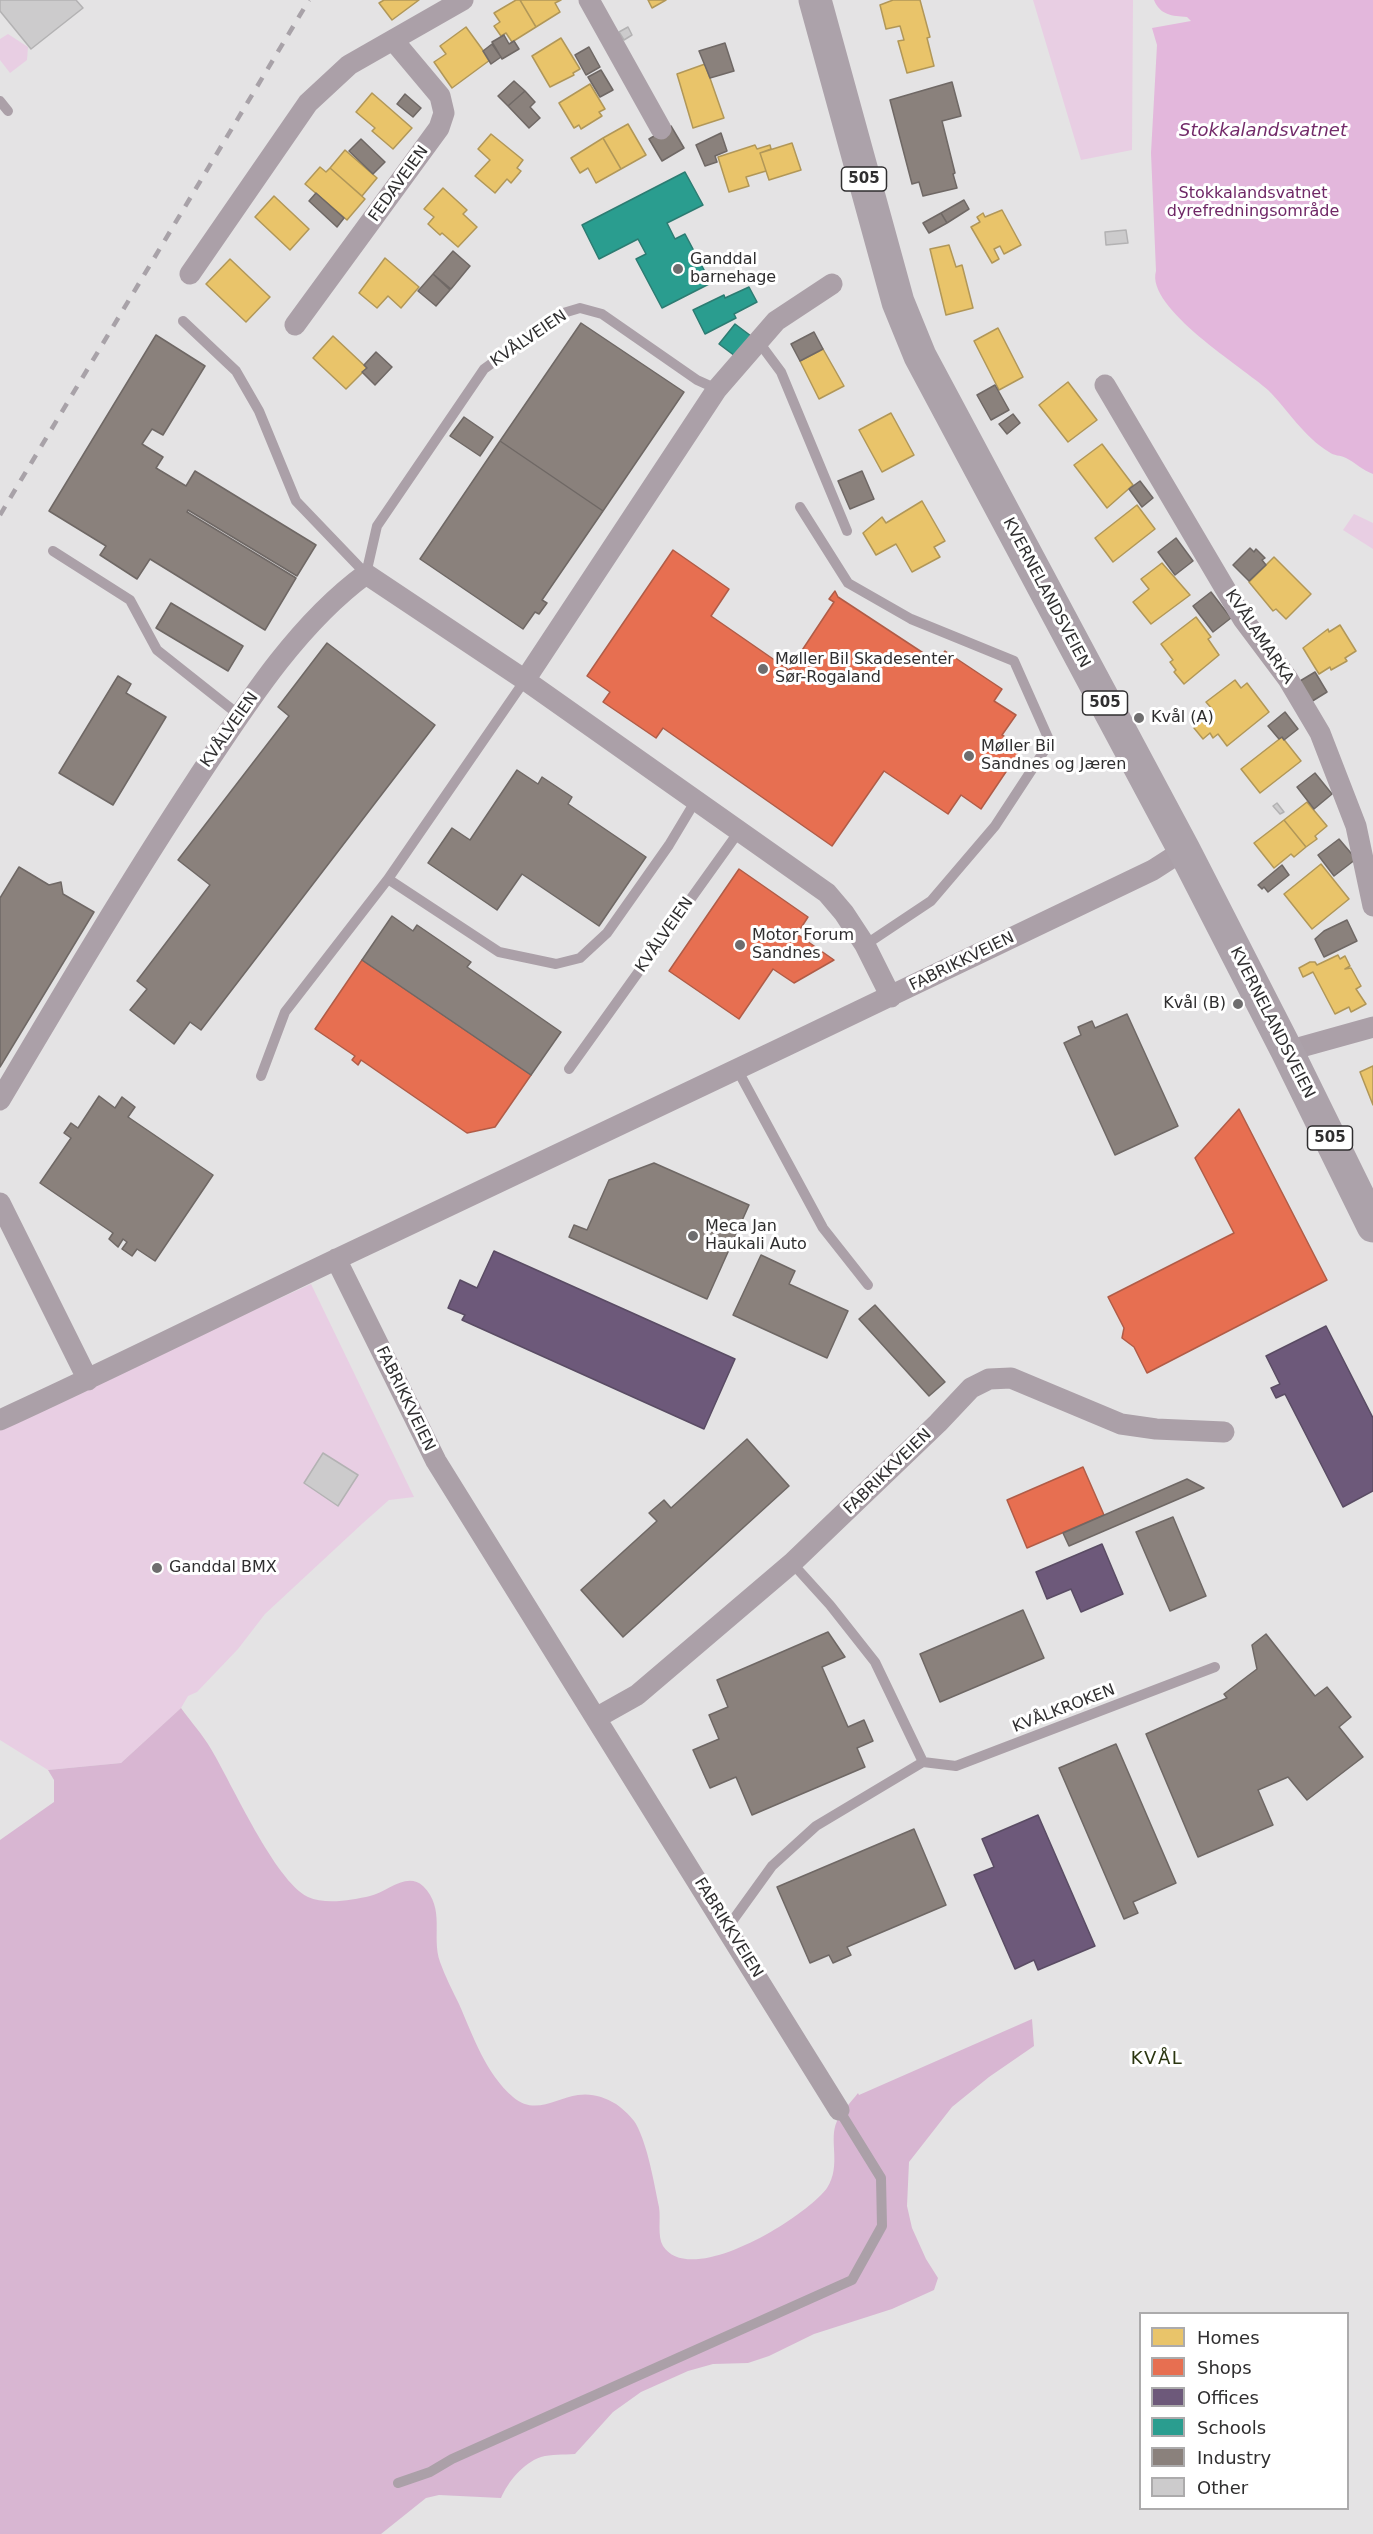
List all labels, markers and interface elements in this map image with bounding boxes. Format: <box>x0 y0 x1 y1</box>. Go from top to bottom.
water label: Stokkalandsvatnet <box>1179 120 1347 142</box>
street label: FEDAVEIEN <box>365 142 433 226</box>
road number: 505 <box>842 167 886 191</box>
park label: Stokkalandsvatnet dyrefredningsområde <box>1167 184 1339 222</box>
place label: Ganddal barnehage <box>690 250 776 288</box>
marker: Ganddal barnehage <box>671 262 685 276</box>
street label: KVÅLVEIEN <box>487 307 571 371</box>
street label: KVERNELANDSVEIEN <box>998 515 1094 671</box>
street label: KVÅLAMARKA <box>1220 586 1298 688</box>
place label: Møller Bil Skadesenter Sør-Rogaland <box>775 650 954 688</box>
marker: Møller Bil Skadesenter Sør-Rogaland <box>756 662 770 676</box>
street label: KVÅLVEIEN <box>197 689 263 771</box>
road number: 505 <box>1082 691 1128 715</box>
place label: Kvål (A) <box>1151 708 1214 728</box>
marker: Kvål (A) <box>1132 711 1146 725</box>
place label: Møller Bil Sandnes og Jæren <box>981 737 1126 775</box>
marker: Møller Bil Sandnes og Jæren <box>962 749 976 763</box>
street label: KVÅLVEIEN <box>632 894 698 976</box>
place label: Motor Forum Sandnes <box>752 926 854 964</box>
street label: FABRIKKVEIEN <box>906 928 1018 996</box>
marker: Motor Forum Sandnes <box>733 938 747 952</box>
street label: KVERNELANDSVEIEN <box>1225 944 1319 1102</box>
place label: Kvål (B) <box>1163 994 1226 1014</box>
marker: Kvål (B) <box>1231 997 1245 1011</box>
road number: 505 <box>1308 1126 1352 1150</box>
place label: Meca Jan Haukali Auto <box>705 1217 807 1255</box>
marker: Meca Jan Haukali Auto <box>686 1229 700 1243</box>
street label: FABRIKKVEIEN <box>371 1343 439 1455</box>
street label: FABRIKKVEIEN <box>840 1425 936 1519</box>
place label: Ganddal BMX <box>169 1558 277 1578</box>
marker: Ganddal BMX <box>150 1561 164 1575</box>
street label: KVÅLKROKEN <box>1010 1681 1118 1737</box>
street label: FABRIKKVEIEN <box>690 1874 766 1982</box>
district label: KVÅL <box>1131 2048 1183 2070</box>
legend <box>1139 2312 1349 2510</box>
text: Homes <box>1197 2327 1260 2348</box>
text: Shops <box>1197 2357 1252 2378</box>
text: Offices <box>1197 2387 1259 2408</box>
text: Schools <box>1197 2417 1266 2438</box>
text: Industry <box>1197 2447 1271 2468</box>
text: Other <box>1197 2477 1248 2498</box>

